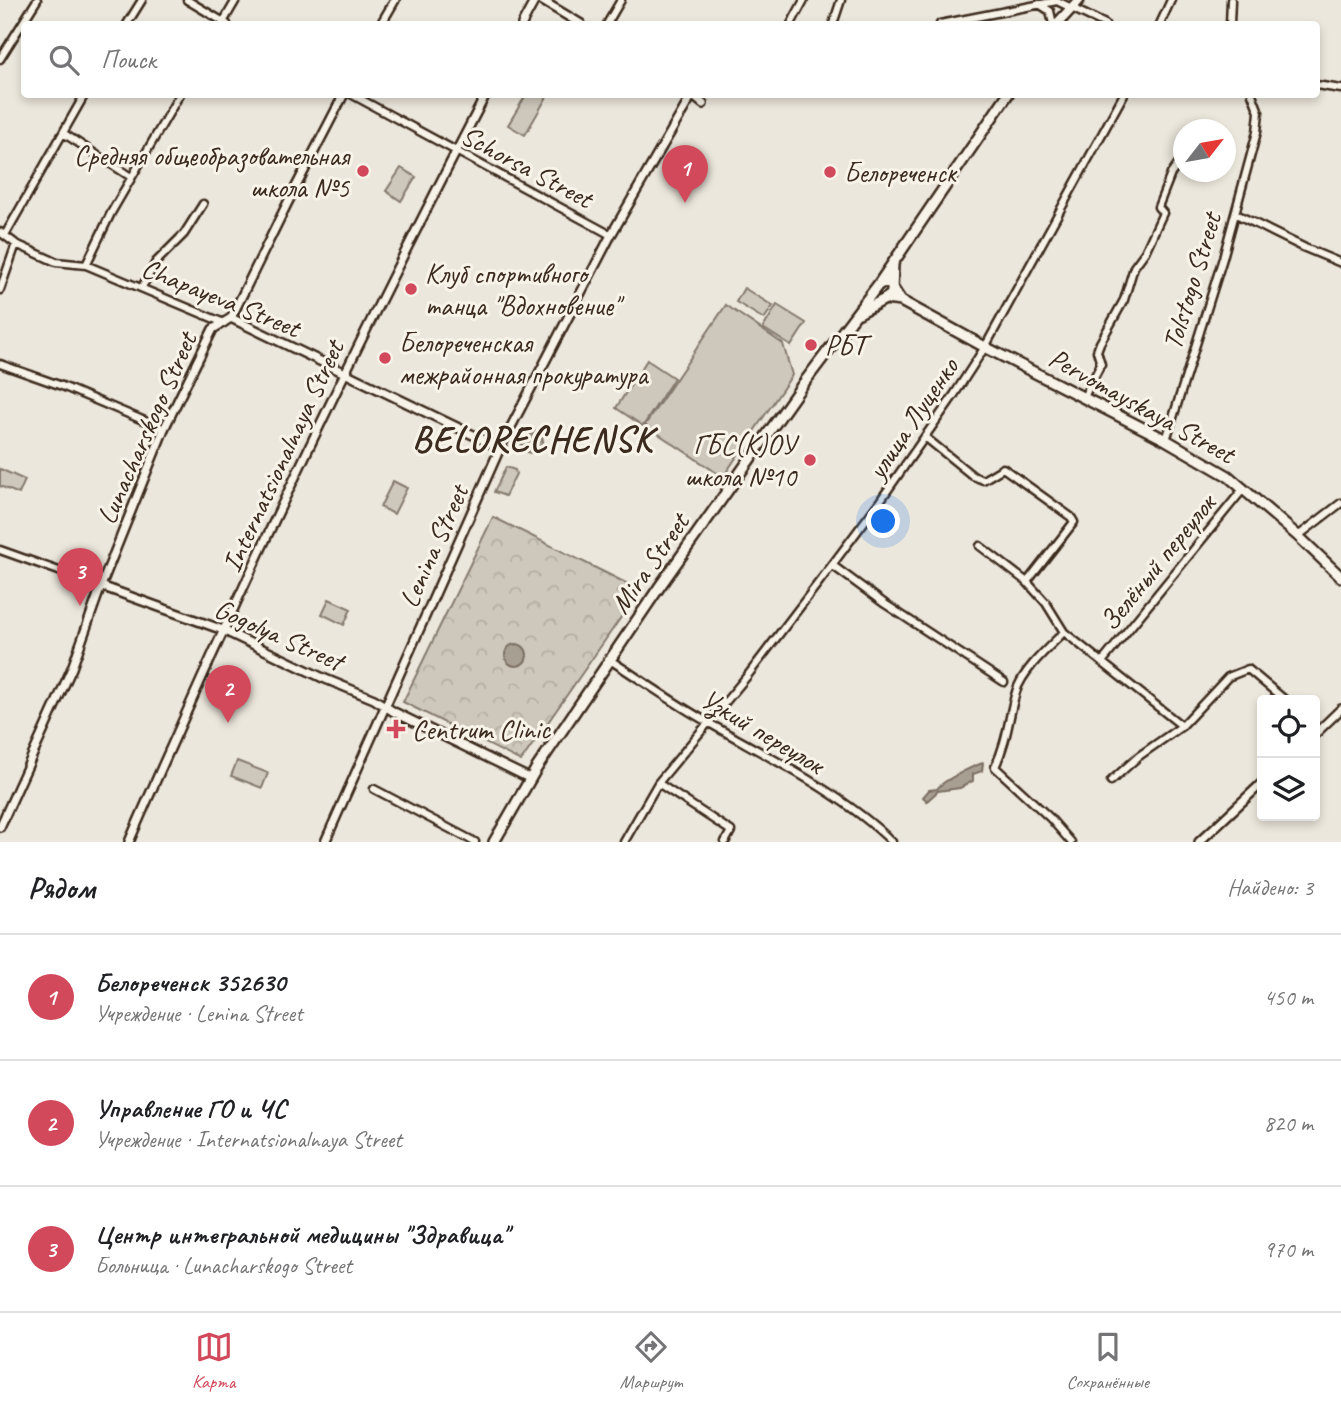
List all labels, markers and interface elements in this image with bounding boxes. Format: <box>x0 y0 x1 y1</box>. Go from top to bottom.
search box <box>21 21 1320 98</box>
icon: search <box>45 41 83 79</box>
text: Поиск <box>101 43 156 76</box>
street label: Schorsa Street <box>455 117 601 217</box>
north arrow <box>1173 119 1236 182</box>
place label: Средняя общеобразовательная школа №5 <box>74 138 351 205</box>
pin: 1 <box>662 145 708 203</box>
place label: Белореченск <box>844 155 958 190</box>
marker: Средняя общеобразовательная школа №5 <box>355 163 371 179</box>
marker: Белореченск <box>822 164 838 180</box>
street label: Tolstogo Street <box>1154 206 1230 354</box>
street label: Chapayeva Street <box>137 250 307 346</box>
place label: Клуб спортивного танца "Вдохновение" <box>425 256 625 323</box>
marker: Клуб спортивного танца "Вдохновение" <box>403 281 419 297</box>
street label: Lunacharskogo Street <box>89 325 205 529</box>
place label: Белореченская межрайонная прокуратура <box>399 325 649 392</box>
place label: РБТ <box>825 328 873 363</box>
street label: Internatsionalnaya Street <box>214 333 353 577</box>
marker: РБТ <box>803 337 819 353</box>
street label: Pervomayskaya Street <box>1043 340 1243 472</box>
street label: улица Луценко <box>858 349 967 487</box>
marker: Белореченская межрайонная прокуратура <box>377 350 393 366</box>
district label: BELORECHENSK <box>412 417 659 462</box>
place label: ГБС(К)ОУ школа №10 <box>685 427 800 494</box>
marker: ГБС(К)ОУ школа №10 <box>802 452 818 468</box>
street label: Lenina Street <box>391 477 477 613</box>
street label: Зелёный переулок <box>1092 485 1225 638</box>
street label: Mira Street <box>602 504 698 620</box>
your location <box>866 504 900 538</box>
pin: 3 <box>57 548 103 606</box>
street label: Gogolya Street <box>209 591 352 680</box>
pin: 2 <box>205 665 251 723</box>
street label: Узкий переулок <box>694 681 833 784</box>
map controls <box>1257 695 1320 821</box>
button: locate <box>1257 695 1320 758</box>
place label: Centrum Clinic <box>412 712 552 747</box>
marker: Centrum Clinic <box>386 719 406 739</box>
button: layers <box>1257 758 1320 821</box>
text: Рядом <box>28 869 95 907</box>
text: Найдено: 3 <box>1227 873 1313 902</box>
text: Белореченск 352630 <box>95 966 286 999</box>
text: 1 <box>46 983 56 1012</box>
text: 450 m <box>1264 983 1313 1012</box>
text: Учреждение · Lenina Street <box>95 999 303 1028</box>
text: Управление ГО и ЧС <box>95 1092 286 1125</box>
text: 2 <box>46 1109 56 1138</box>
text: 820 m <box>1264 1109 1313 1138</box>
text: Учреждение · Internatsionalnaya Street <box>95 1125 402 1154</box>
text: Центр интегральной медицины "Здравица" <box>95 1218 508 1251</box>
text: 3 <box>46 1235 56 1264</box>
text: 970 m <box>1264 1235 1313 1264</box>
text: Больница · Lunacharskogo Street <box>95 1251 352 1280</box>
tab: Карта <box>192 1328 235 1394</box>
tab: Маршрут <box>620 1328 682 1394</box>
tab: Сохранённые <box>1066 1328 1149 1394</box>

